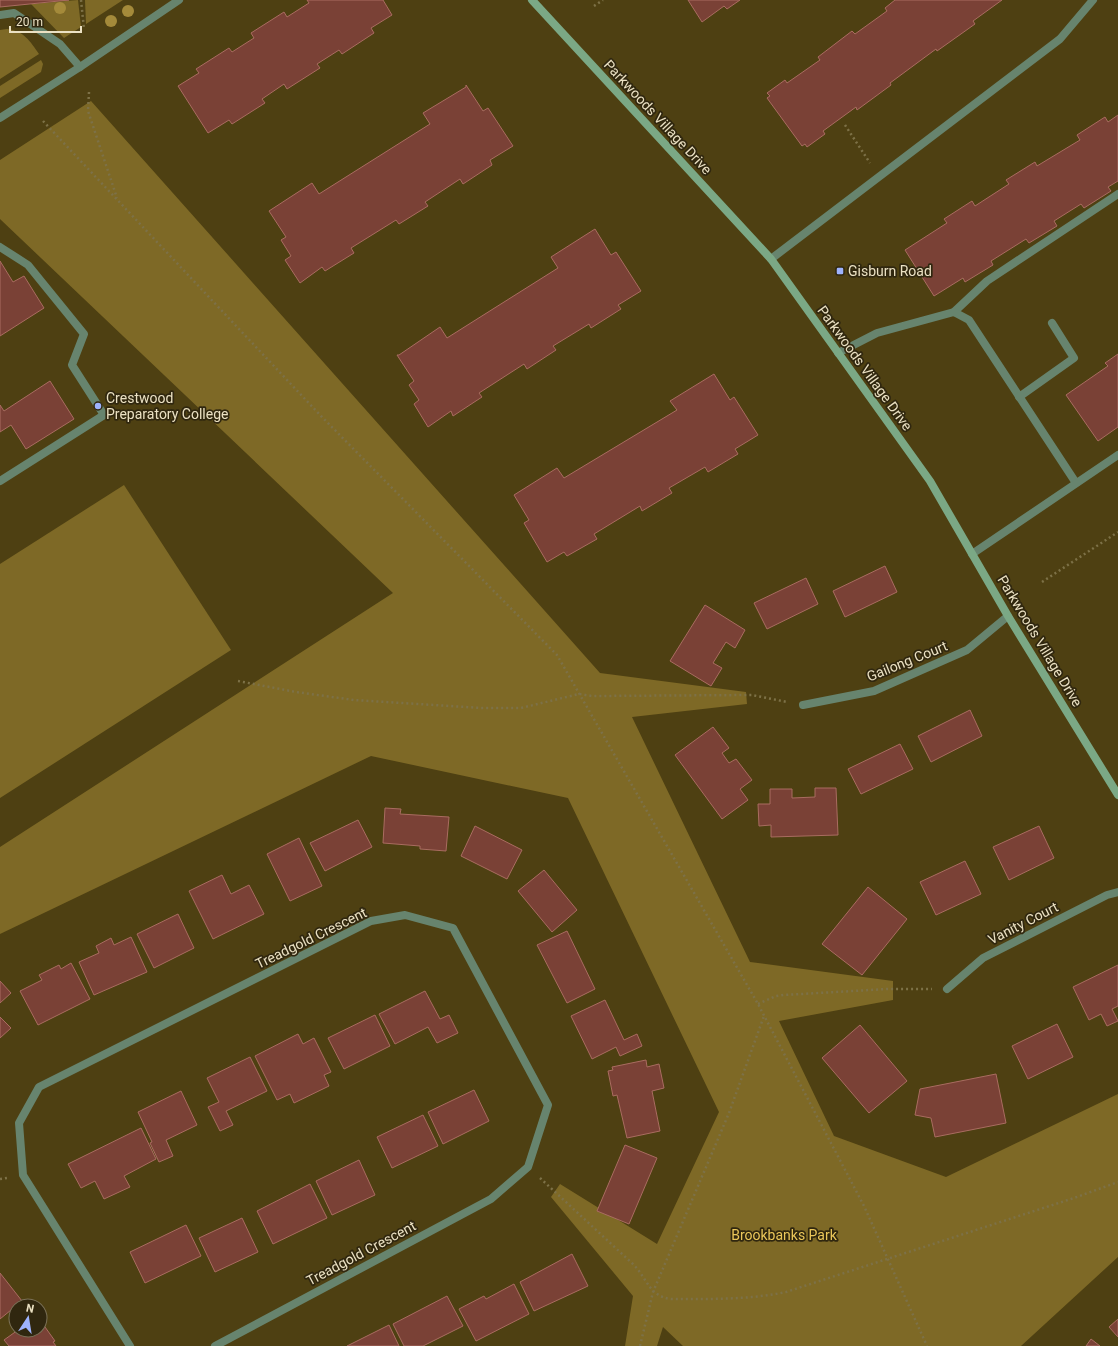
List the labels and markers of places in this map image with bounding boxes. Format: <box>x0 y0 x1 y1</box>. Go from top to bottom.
place label: Gisburn Road <box>848 263 932 279</box>
marker: Gisburn Road <box>835 266 845 276</box>
place label: Crestwood Preparatory College <box>106 390 228 422</box>
marker: Crestwood Preparatory College <box>93 401 103 411</box>

